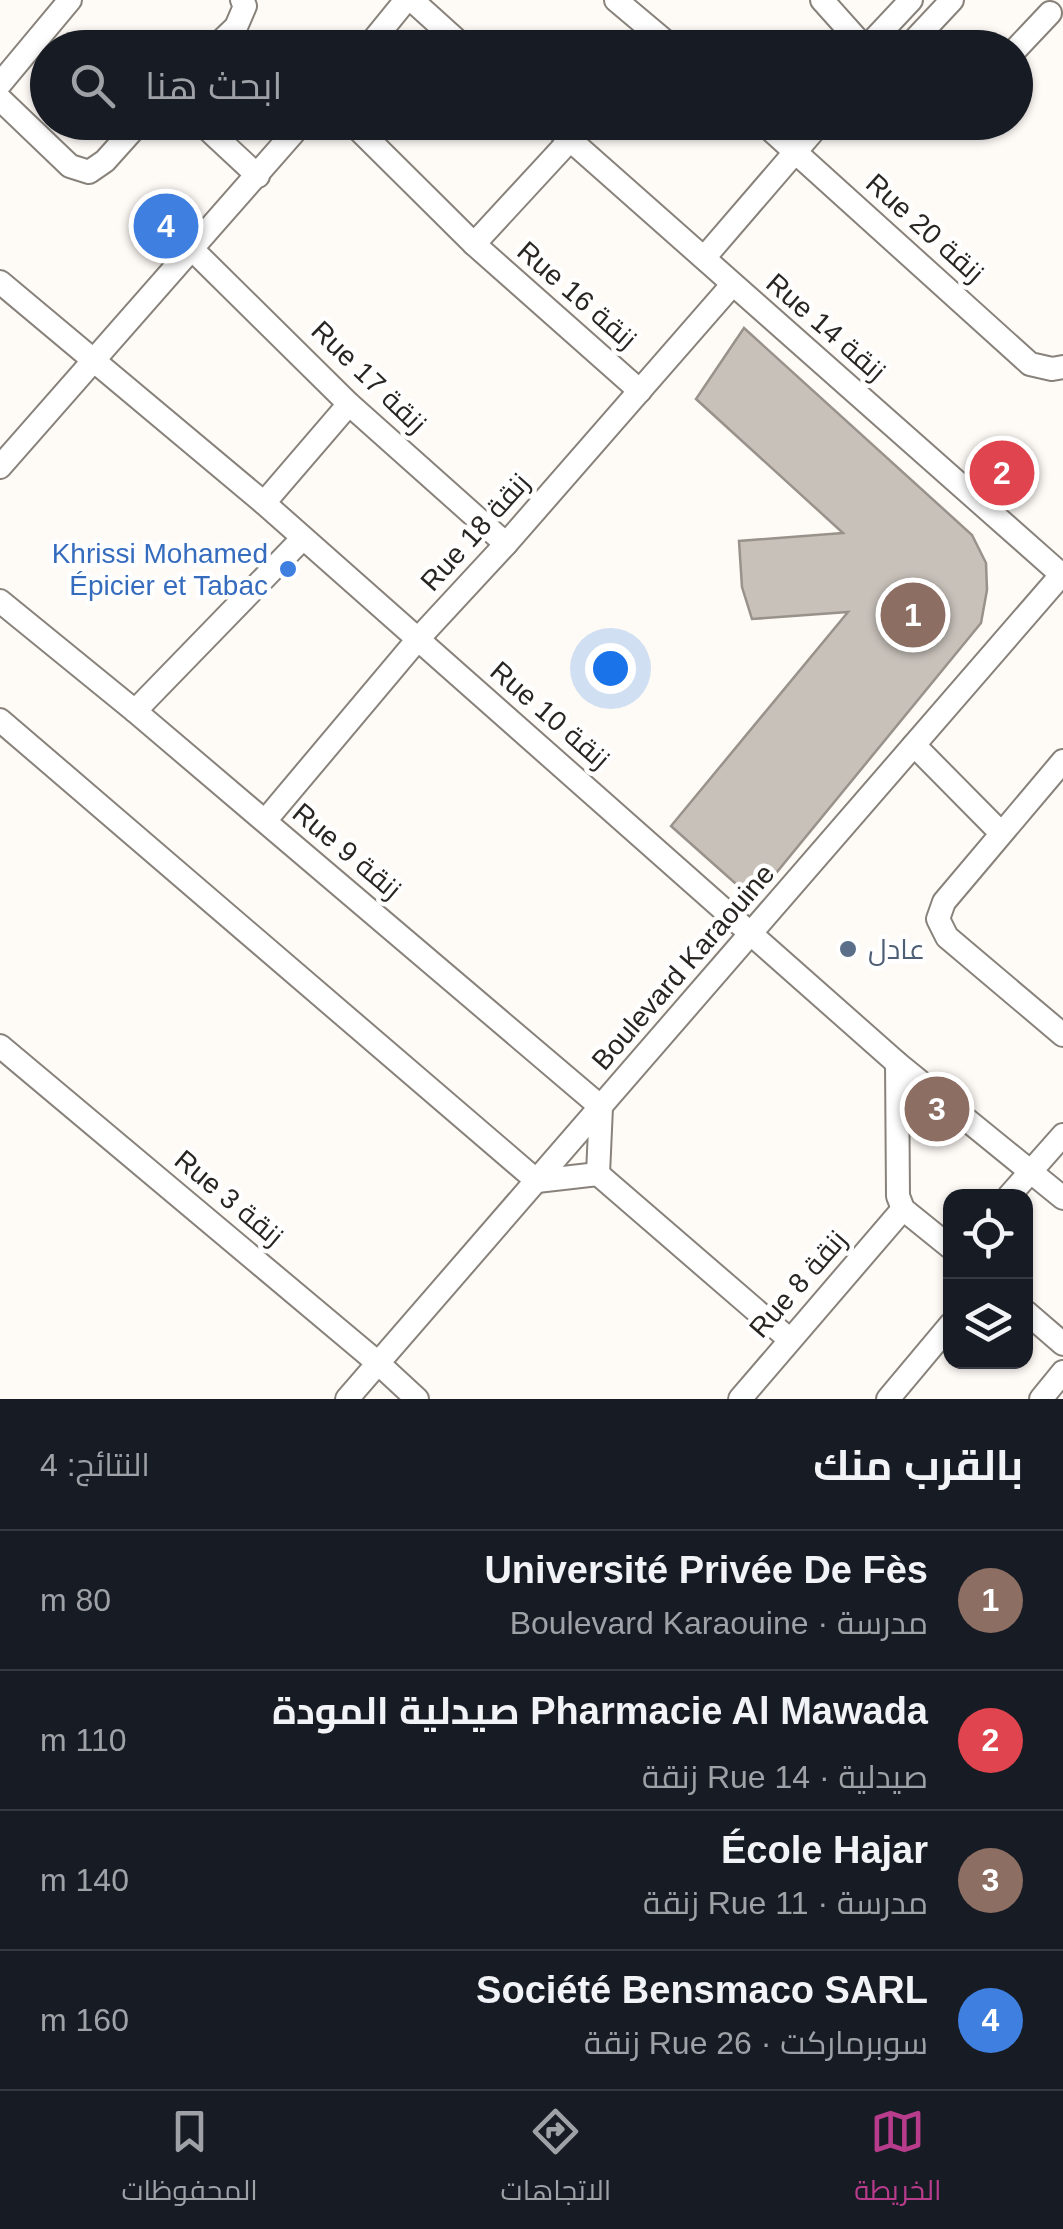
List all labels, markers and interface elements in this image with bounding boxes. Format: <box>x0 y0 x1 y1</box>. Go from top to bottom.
search box <box>30 30 1033 140</box>
icon: search <box>65 58 120 113</box>
text: ابحث هنا <box>145 65 283 107</box>
street label: Rue 20 زنقة <box>860 167 990 289</box>
pin: 4 <box>134 188 198 264</box>
street label: Rue 16 زنقة <box>511 235 643 355</box>
street label: Rue 14 زنقة <box>760 267 892 387</box>
street label: Rue 17 زنقة <box>305 315 433 439</box>
pin: 2 <box>970 436 1034 510</box>
street label: Rue 18 زنقة <box>414 467 536 597</box>
place label: Khrissi Mohamed Épicier et Tabac <box>52 538 268 601</box>
marker: Khrissi Mohamed Épicier et Tabac <box>277 558 299 580</box>
pin: 1 <box>880 578 946 652</box>
your location <box>585 643 636 694</box>
street label: Rue 10 زنقة <box>484 655 616 775</box>
street label: Rue 9 زنقة <box>287 797 407 905</box>
street label: Boulevard Karaouine <box>586 858 780 1076</box>
place label: عادل <box>868 934 925 966</box>
marker: عادل <box>837 938 859 960</box>
pin: 3 <box>904 1072 970 1146</box>
street label: Rue 3 زنقة <box>169 1144 289 1252</box>
map controls <box>943 1189 1033 1369</box>
button: locate <box>943 1189 1033 1279</box>
street label: Rue 8 زنقة <box>743 1224 853 1344</box>
button: layers <box>943 1279 1033 1369</box>
text: بالقرب منك <box>813 1442 1023 1489</box>
text: النتائج: 4 <box>40 1447 150 1483</box>
text: Université Privée De Fès <box>484 1549 928 1591</box>
text: 80 m <box>40 1582 111 1618</box>
text: 1 <box>982 1582 999 1618</box>
text: مدرسة · Boulevard Karaouine <box>510 1605 928 1641</box>
text: Pharmacie Al Mawada صيدلية المودة <box>272 1690 928 1732</box>
text: 110 m <box>40 1722 127 1758</box>
text: 2 <box>982 1722 999 1758</box>
text: صيدلية · Rue 14 زنقة <box>642 1759 928 1795</box>
text: École Hajar <box>721 1829 928 1871</box>
text: 140 m <box>40 1862 129 1898</box>
text: 3 <box>982 1862 999 1898</box>
text: مدرسة · Rue 11 زنقة <box>643 1885 928 1921</box>
text: Société Bensmaco SARL <box>476 1969 928 2011</box>
text: 160 m <box>40 2002 129 2038</box>
text: 4 <box>982 2002 999 2038</box>
text: سوبرماركت · Rue 26 زنقة <box>584 2025 928 2061</box>
tab: المحفوظات <box>121 2104 258 2216</box>
tab: الاتجاهات <box>501 2104 611 2216</box>
tab: الخريطة <box>854 2104 942 2216</box>

